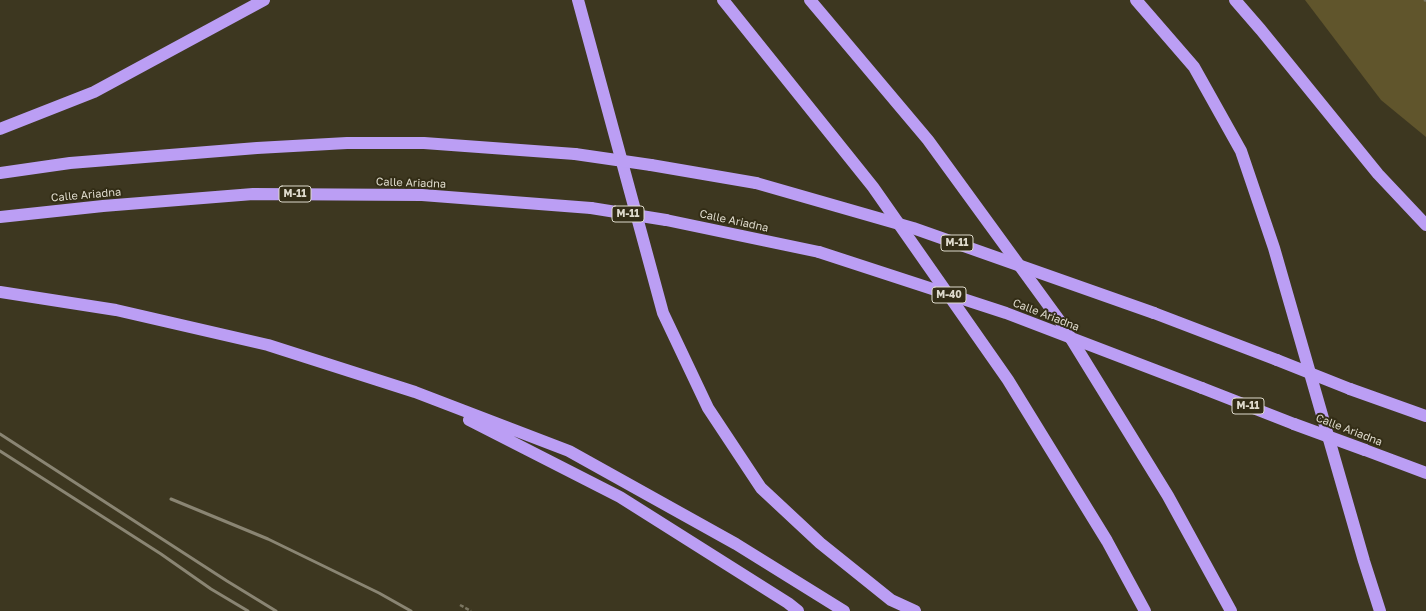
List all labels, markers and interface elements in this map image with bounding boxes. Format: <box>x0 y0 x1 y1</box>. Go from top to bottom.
street label: Calle Ariadna <box>376 175 446 191</box>
street label: Calle Ariadna <box>50 185 122 205</box>
road number: M-11 <box>279 186 311 202</box>
road number: M-11 <box>612 206 644 222</box>
street label: Calle Ariadna <box>698 207 770 235</box>
road number: M-11 <box>941 235 973 251</box>
road number: M-40 <box>932 287 966 303</box>
street label: Calle Ariadna <box>1011 296 1081 334</box>
road number: M-11 <box>1232 398 1264 414</box>
street label: Calle Ariadna <box>1314 411 1384 449</box>

